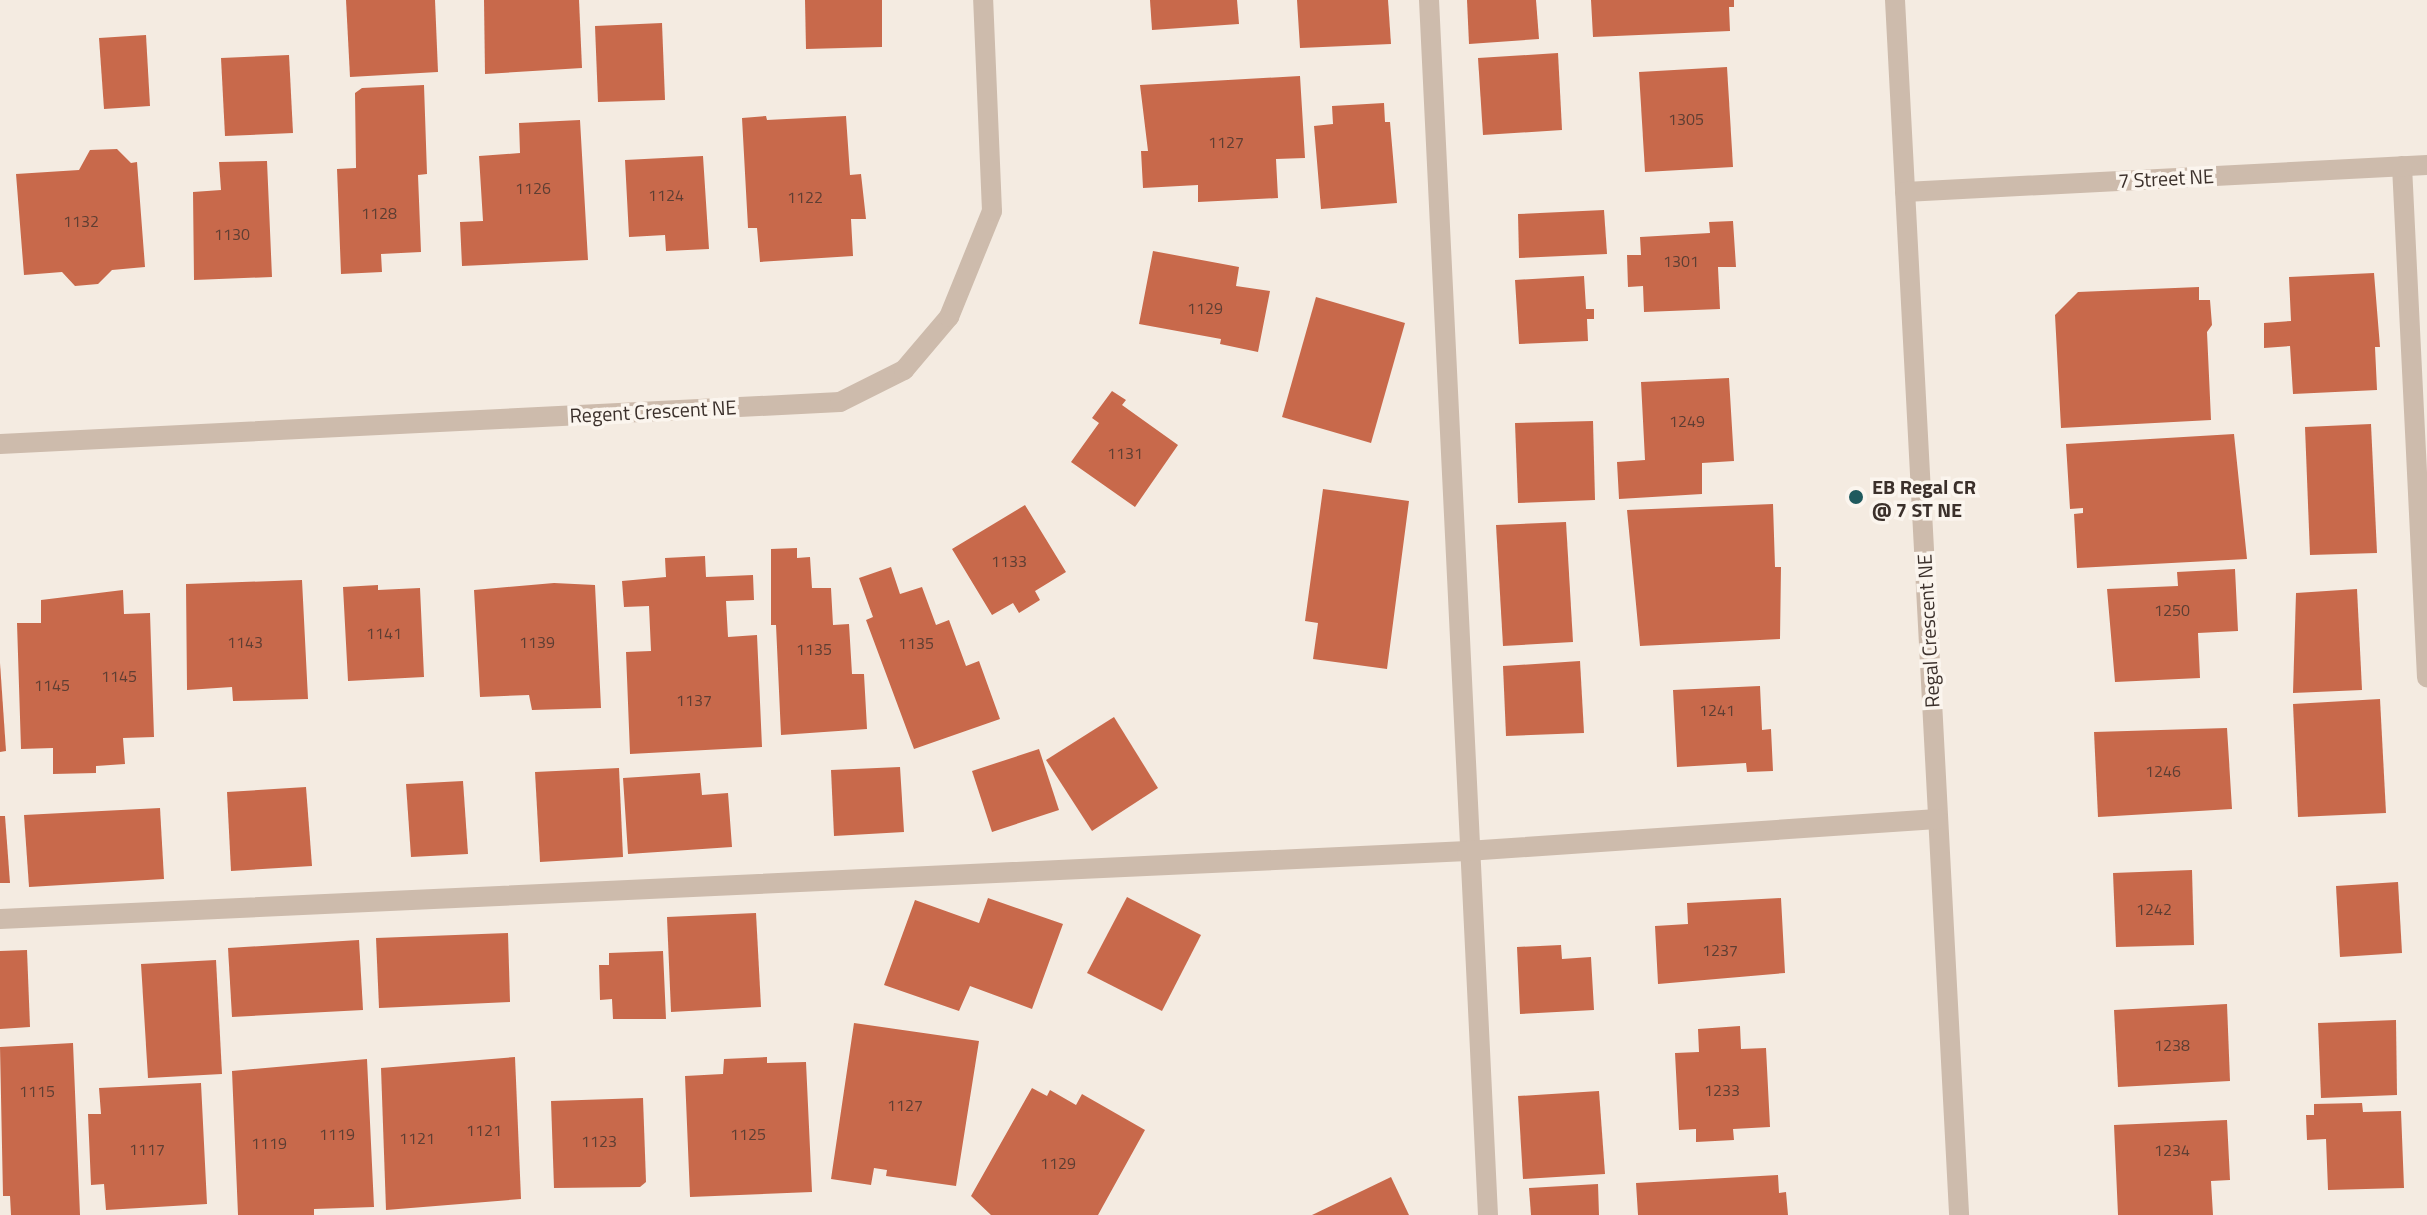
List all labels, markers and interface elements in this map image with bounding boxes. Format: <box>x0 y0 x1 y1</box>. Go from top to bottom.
house number: 1305 <box>1668 109 1704 129</box>
house number: 1127 <box>1208 132 1244 152</box>
street label: 7 Street NE <box>2117 164 2215 192</box>
house number: 1126 <box>515 178 551 198</box>
house number: 1124 <box>648 185 684 205</box>
house number: 1122 <box>787 187 823 207</box>
house number: 1128 <box>361 203 397 223</box>
house number: 1132 <box>63 211 99 231</box>
house number: 1130 <box>214 224 250 244</box>
house number: 1301 <box>1663 251 1699 271</box>
house number: 1129 <box>1187 298 1223 318</box>
street label: Regent Crescent NE <box>569 395 737 427</box>
house number: 1249 <box>1669 411 1705 431</box>
house number: 1131 <box>1107 443 1143 463</box>
place label: EB Regal CR @ 7 ST NE <box>1872 474 1976 521</box>
marker: EB Regal CR @ 7 ST NE <box>1847 488 1865 506</box>
house number: 1133 <box>991 551 1027 571</box>
street label: Regal Crescent NE <box>1912 554 1944 708</box>
house number: 1250 <box>2154 600 2190 620</box>
house number: 1141 <box>366 623 402 643</box>
house number: 1143 <box>227 632 263 652</box>
house number: 1139 <box>519 632 555 652</box>
house number: 1135 <box>898 633 934 653</box>
house number: 1135 <box>796 639 832 659</box>
house number: 1145 <box>101 666 137 686</box>
house number: 1145 <box>34 675 70 695</box>
house number: 1137 <box>676 690 712 710</box>
house number: 1241 <box>1699 700 1735 720</box>
house number: 1246 <box>2145 761 2181 781</box>
house number: 1242 <box>2136 899 2172 919</box>
house number: 1237 <box>1702 940 1738 960</box>
house number: 1238 <box>2154 1035 2190 1055</box>
house number: 1233 <box>1704 1080 1740 1100</box>
house number: 1115 <box>19 1081 55 1101</box>
house number: 1127 <box>887 1095 923 1115</box>
house number: 1121 <box>466 1120 502 1140</box>
house number: 1119 <box>319 1124 355 1144</box>
house number: 1125 <box>730 1124 766 1144</box>
house number: 1121 <box>399 1128 435 1148</box>
house number: 1123 <box>581 1131 617 1151</box>
house number: 1119 <box>251 1133 287 1153</box>
house number: 1117 <box>129 1139 165 1159</box>
house number: 1234 <box>2154 1140 2190 1160</box>
house number: 1129 <box>1040 1153 1076 1173</box>

